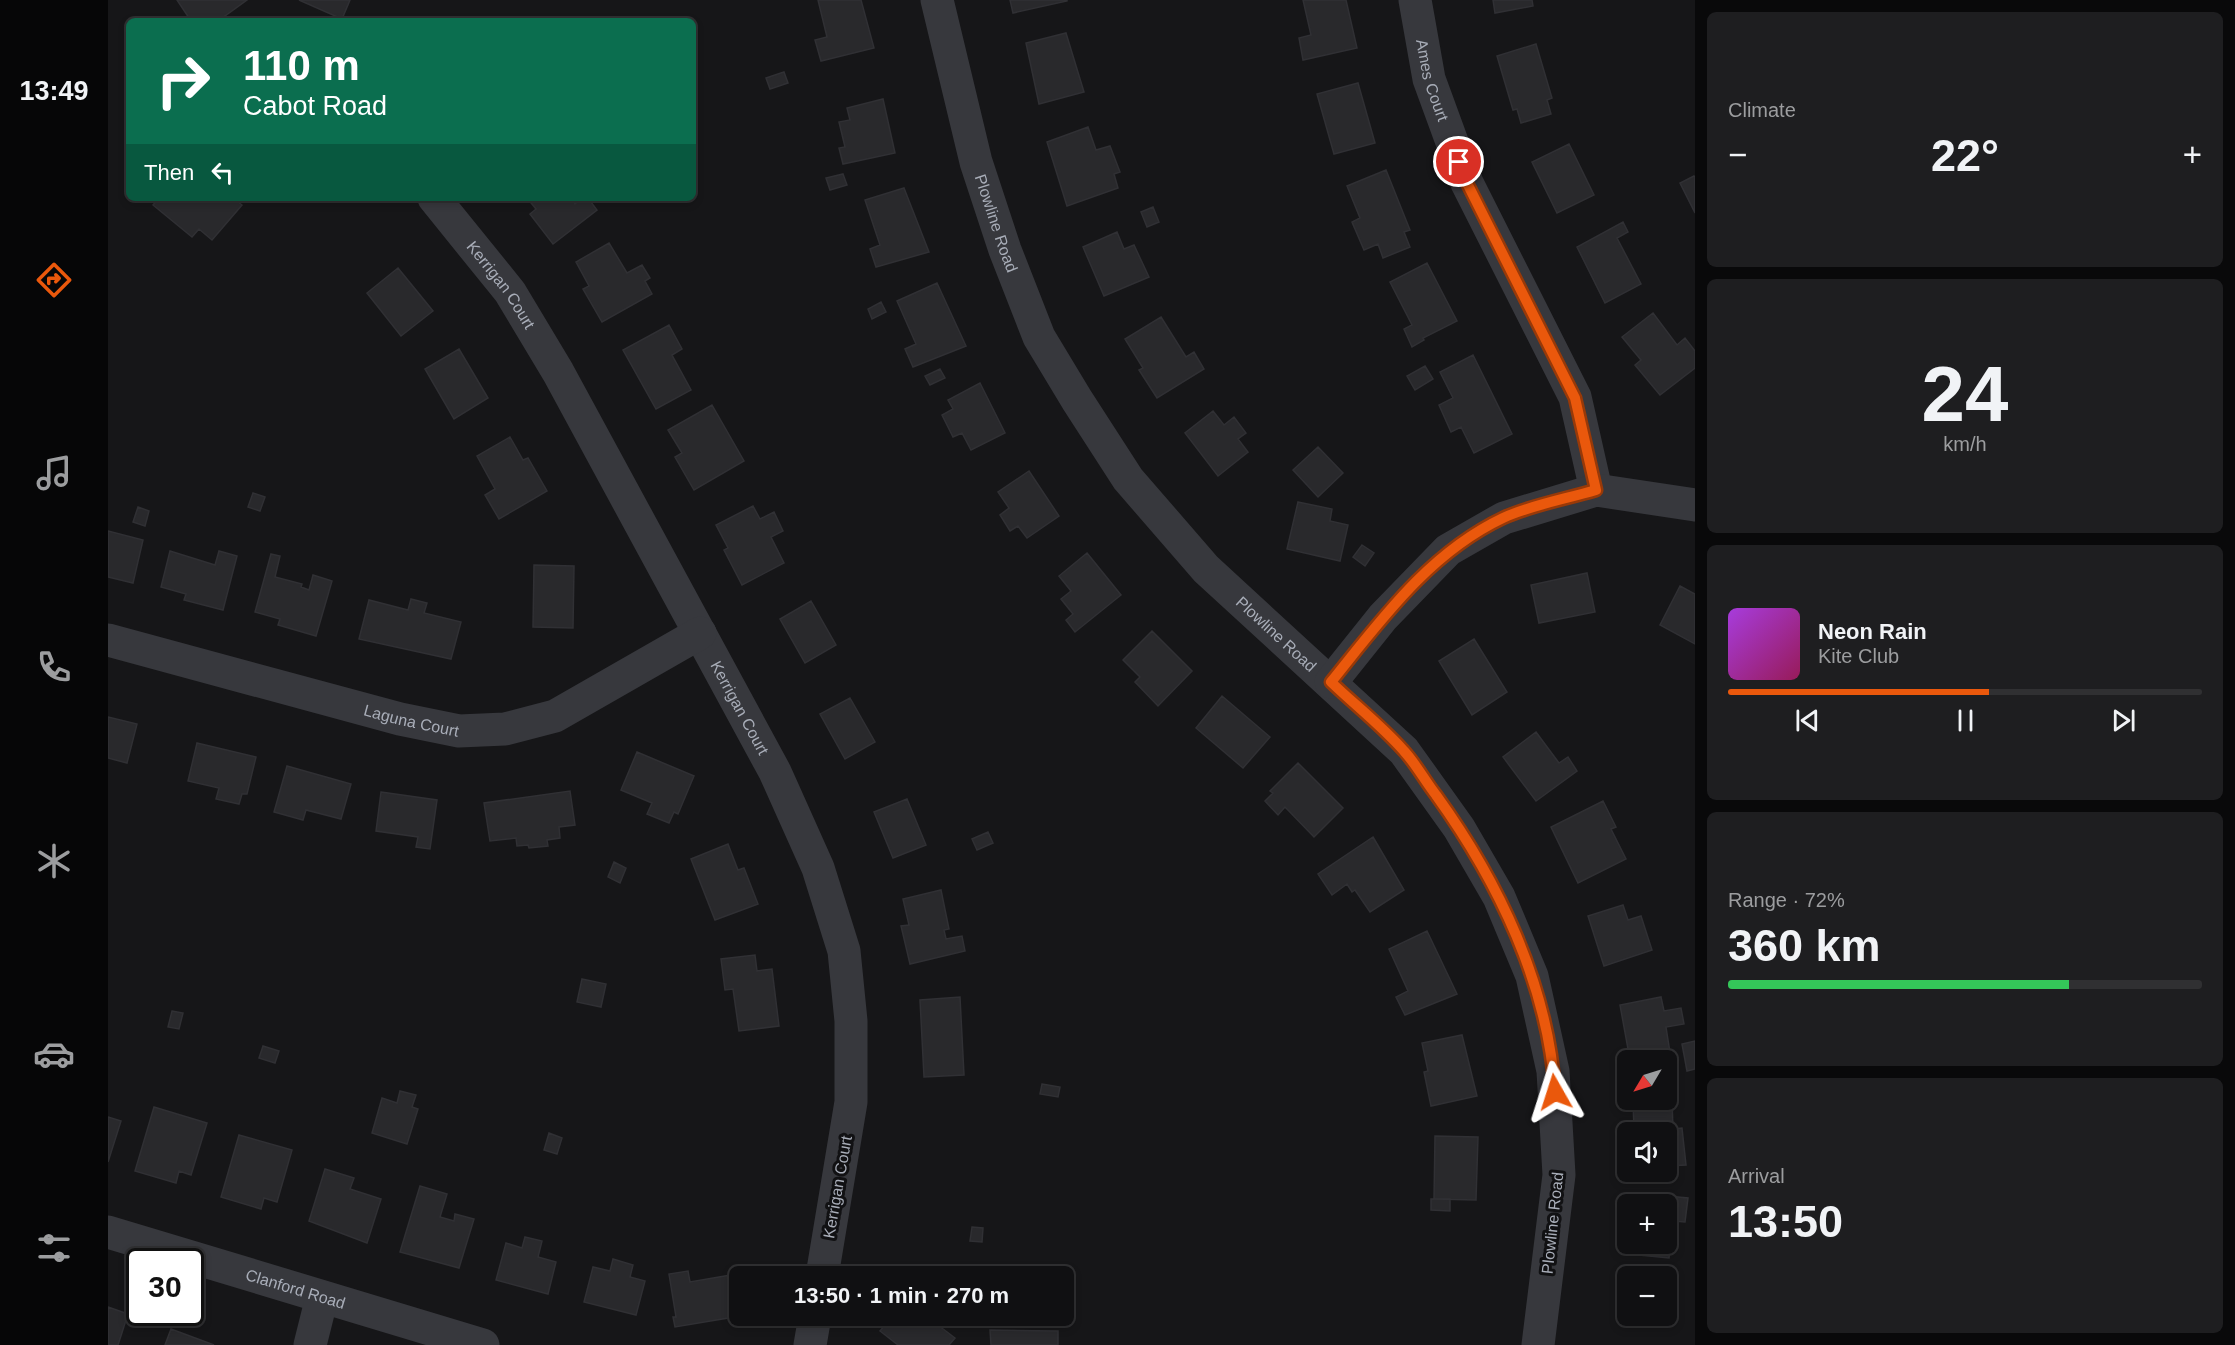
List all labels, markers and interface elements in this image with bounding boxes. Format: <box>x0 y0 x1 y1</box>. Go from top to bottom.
street label: Ames Court <box>1413 38 1452 124</box>
icon: right <box>144 42 222 120</box>
text: 110 m <box>243 42 360 89</box>
text: 13:49 <box>19 76 89 106</box>
text: Cabot Road <box>243 91 387 121</box>
text: Climate <box>1728 99 1796 121</box>
text: 22° <box>1931 130 1999 181</box>
pin <box>1433 136 1484 187</box>
text: − <box>1728 136 1747 173</box>
text: + <box>2183 136 2202 173</box>
icon: arrive <box>1442 145 1475 178</box>
icon: left <box>206 156 239 189</box>
text: Then <box>144 160 194 185</box>
street label: Plowline Road <box>972 172 1021 275</box>
street label: Kerrigan Court <box>463 238 538 332</box>
icon: directions <box>33 259 75 301</box>
text: 24 <box>1922 350 2008 438</box>
text: km/h <box>1943 433 1987 455</box>
icon: music <box>33 452 75 494</box>
street label: Plowline Road <box>1233 593 1319 675</box>
text: Neon Rain <box>1818 619 1927 644</box>
text: Kite Club <box>1818 645 1899 667</box>
icon: phone <box>33 646 75 688</box>
street label: Kerrigan Court <box>707 658 772 758</box>
street label: Laguna Court <box>362 702 461 740</box>
icon: previous <box>1791 704 1824 737</box>
icon: pause <box>1949 704 1982 737</box>
icon: next <box>2107 704 2140 737</box>
icon: climate <box>33 840 75 882</box>
text: Range · 72% <box>1728 889 1845 911</box>
text: 360 km <box>1728 920 1881 971</box>
icon: car <box>33 1033 75 1075</box>
north arrow <box>1617 1050 1677 1110</box>
map controls <box>1617 1050 1677 1326</box>
position arrow <box>1523 1060 1587 1124</box>
button: sound <box>1617 1122 1677 1182</box>
street label: Kerrigan Court <box>820 1134 855 1240</box>
text: Arrival <box>1728 1165 1785 1187</box>
street label: Plowline Road <box>1539 1171 1566 1275</box>
button: + <box>1617 1194 1677 1254</box>
text: 13:50 <box>1728 1196 1843 1247</box>
icon: filters <box>33 1227 75 1269</box>
speed limit sign: 30 <box>126 1248 204 1326</box>
street label: Clanford Road <box>244 1266 347 1312</box>
button: − <box>1617 1266 1677 1326</box>
text: 13:50 · 1 min · 270 m <box>794 1283 1009 1308</box>

